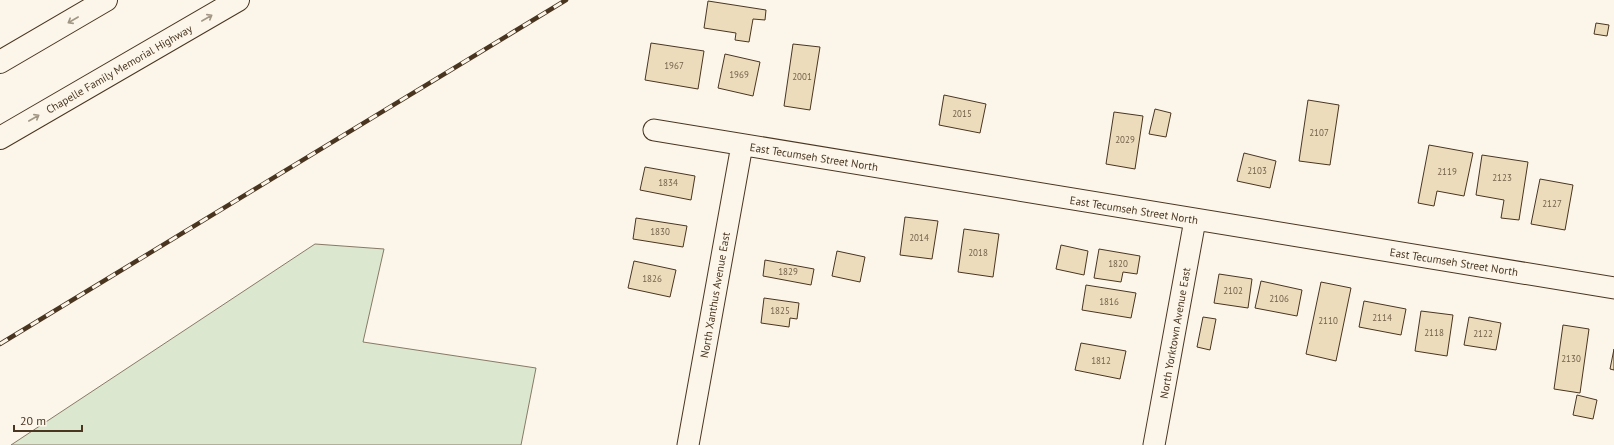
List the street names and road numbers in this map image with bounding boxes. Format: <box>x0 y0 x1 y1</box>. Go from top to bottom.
street label: Chapelle Family Memorial Highway <box>43 21 195 117</box>
street label: East Tecumseh Street North <box>749 140 879 174</box>
street label: East Tecumseh Street North <box>1069 193 1199 227</box>
street label: North Xanthus Avenue East <box>697 231 733 359</box>
street label: East Tecumseh Street North <box>1389 245 1519 279</box>
street label: North Yorktown Avenue East <box>1157 266 1193 400</box>

